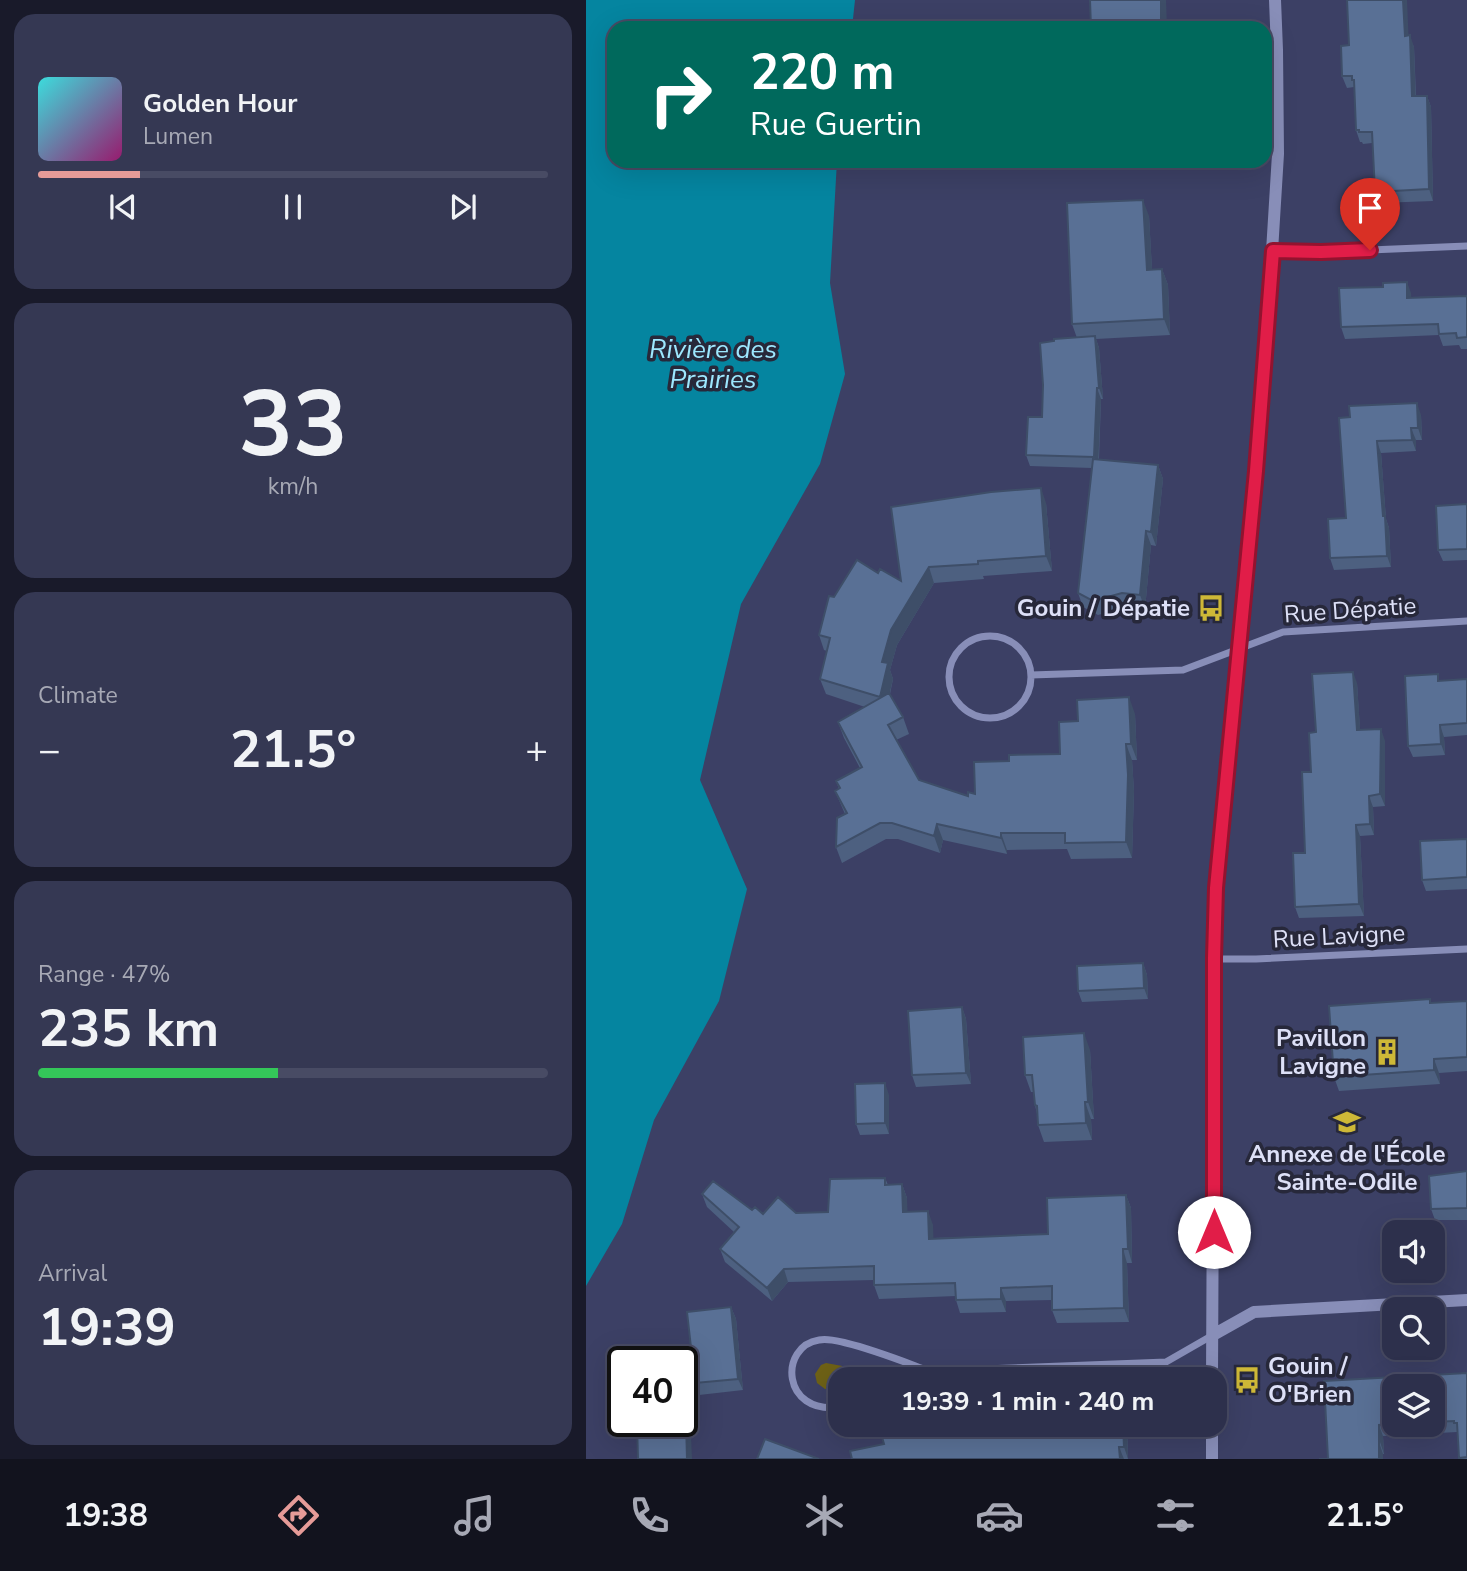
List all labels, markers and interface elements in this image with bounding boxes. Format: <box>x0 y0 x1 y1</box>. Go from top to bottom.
text: 220 m <box>750 39 894 106</box>
icon: right <box>635 49 726 140</box>
text: Golden Hour <box>143 86 298 121</box>
text: Rue Guertin <box>750 103 922 146</box>
text: Lumen <box>143 121 213 152</box>
pin <box>1340 178 1400 250</box>
icon: previous <box>104 188 142 226</box>
icon: pause <box>274 188 312 226</box>
icon: next <box>444 188 482 226</box>
icon: arrive <box>1351 189 1389 227</box>
water label: Rivière des Prairies <box>649 332 777 397</box>
text: 33 <box>238 363 348 487</box>
text: km/h <box>268 471 318 502</box>
street label: Rue Dépatie <box>1283 589 1417 631</box>
place label: Gouin / Dépatie <box>1017 592 1190 624</box>
bus stop icon: Gouin / Dépatie <box>1196 593 1226 623</box>
text: Climate <box>38 680 118 711</box>
text: 21.5° <box>230 714 356 785</box>
text: − <box>38 725 61 776</box>
text: + <box>525 725 548 776</box>
street label: Rue Lavigne <box>1272 917 1406 955</box>
text: Range · 47% <box>38 959 170 990</box>
text: 235 km <box>38 993 219 1064</box>
place label: Pavillon Lavigne <box>1276 1022 1366 1082</box>
building icon: Pavillon Lavigne <box>1372 1037 1402 1067</box>
school or university icon: Annexe de l'École Sainte-Odile <box>1332 1107 1362 1137</box>
place label: Annexe de l'École Sainte-Odile <box>1248 1138 1446 1198</box>
position arrow <box>1177 1195 1251 1269</box>
map controls <box>1382 1220 1445 1437</box>
button: sound <box>1382 1220 1445 1283</box>
text: Arrival <box>38 1258 107 1289</box>
text: 19:39 <box>38 1292 176 1363</box>
button: search <box>1382 1297 1445 1360</box>
speed limit sign: 40 <box>607 1346 698 1437</box>
place label: Gouin / O'Brien <box>1268 1350 1352 1410</box>
bus stop icon: Gouin / O'Brien <box>1232 1365 1262 1395</box>
button: layers <box>1382 1374 1445 1437</box>
text: 19:39 · 1 min · 240 m <box>901 1384 1154 1419</box>
icon: directions <box>274 1491 323 1540</box>
icon: music <box>450 1491 499 1540</box>
icon: phone <box>625 1491 674 1540</box>
icon: climate <box>800 1491 849 1540</box>
icon: car <box>975 1491 1024 1540</box>
icon: filters <box>1151 1491 1200 1540</box>
text: 19:38 <box>63 1494 148 1537</box>
text: 21.5° <box>1326 1494 1404 1537</box>

